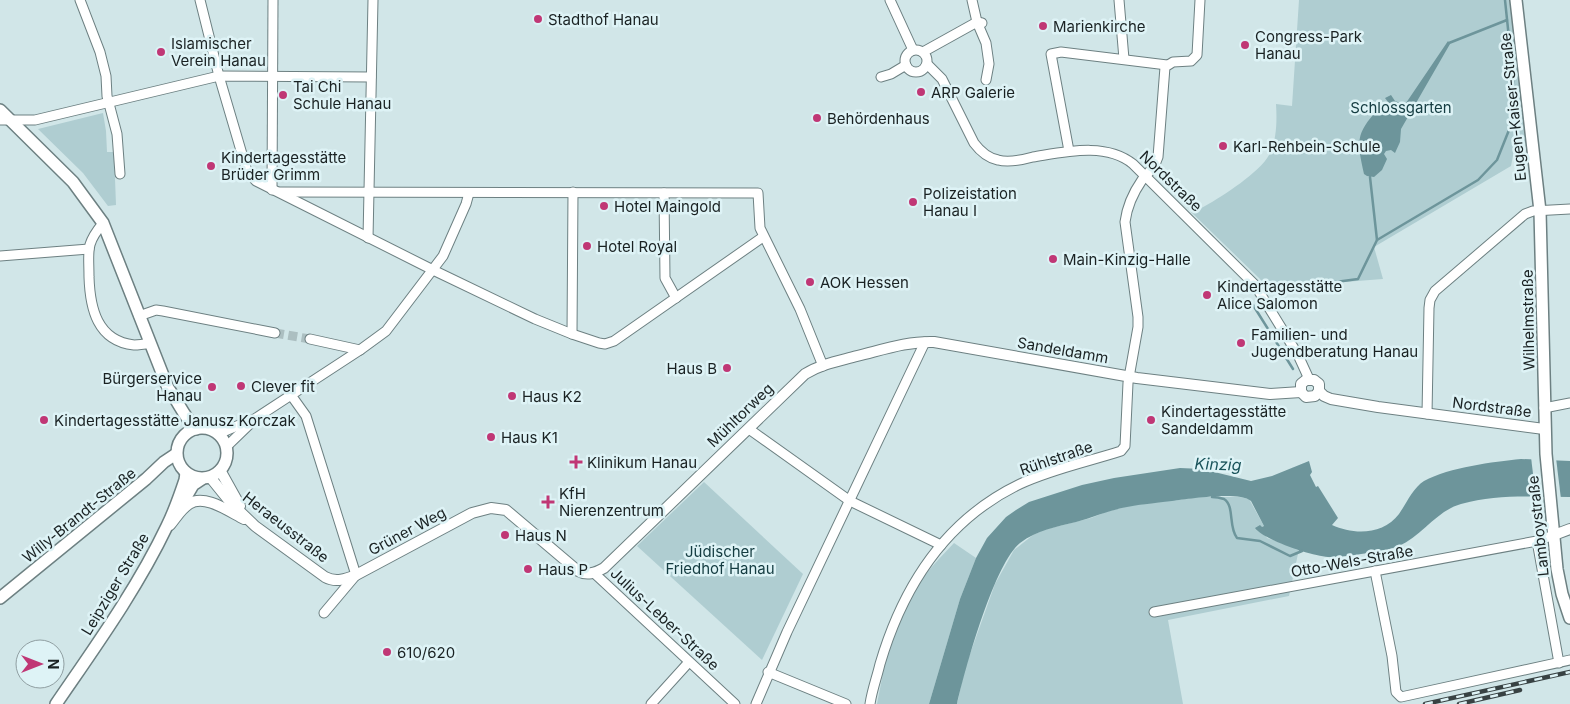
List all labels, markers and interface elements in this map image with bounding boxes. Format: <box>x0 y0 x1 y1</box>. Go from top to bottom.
place label: Stadthof Hanau <box>548 10 659 29</box>
marker: Stadthof Hanau <box>532 13 544 25</box>
place label: Marienkirche <box>1053 17 1146 36</box>
marker: Marienkirche <box>1037 20 1049 32</box>
place label: Congress-Park Hanau <box>1255 27 1363 63</box>
street label: Eugen-Kaiser-Straße <box>1496 32 1530 182</box>
place label: Islamischer Verein Hanau <box>171 34 266 70</box>
marker: Congress-Park Hanau <box>1239 39 1251 51</box>
marker: Islamischer Verein Hanau <box>155 46 167 58</box>
place label: Tai Chi Schule Hanau <box>293 77 391 113</box>
place label: ARP Galerie <box>931 83 1015 102</box>
marker: ARP Galerie <box>915 86 927 98</box>
marker: Tai Chi Schule Hanau <box>277 89 289 101</box>
park label: Schlossgarten <box>1350 98 1452 117</box>
place label: Behördenhaus <box>827 109 930 128</box>
marker: Behördenhaus <box>811 112 823 124</box>
place label: Karl-Rehbein-Schule <box>1233 137 1381 156</box>
marker: Karl-Rehbein-Schule <box>1217 140 1229 152</box>
street label: Nordstraße <box>1136 146 1206 216</box>
place label: Kindertagesstätte Brüder Grimm <box>221 148 346 184</box>
marker: Kindertagesstätte Brüder Grimm <box>205 160 217 172</box>
place label: Polizeistation Hanau I <box>923 184 1017 220</box>
marker: Polizeistation Hanau I <box>907 196 919 208</box>
place label: Hotel Maingold <box>614 197 721 216</box>
marker: Hotel Maingold <box>598 200 610 212</box>
place label: Hotel Royal <box>597 237 677 256</box>
marker: Hotel Royal <box>581 240 593 252</box>
place label: Main-Kinzig-Halle <box>1063 250 1191 269</box>
marker: Main-Kinzig-Halle <box>1047 253 1059 265</box>
street label: Wilhelmstraße <box>1518 269 1538 371</box>
place label: AOK Hessen <box>820 273 909 292</box>
marker: AOK Hessen <box>804 276 816 288</box>
place label: Kindertagesstätte Alice Salomon <box>1217 277 1342 313</box>
marker: Kindertagesstätte Alice Salomon <box>1201 289 1213 301</box>
place label: Familien- und Jugendberatung Hanau <box>1251 325 1418 361</box>
street label: Sandeldamm <box>1016 333 1110 367</box>
marker: Familien- und Jugendberatung Hanau <box>1235 337 1247 349</box>
place label: Haus B <box>667 359 717 378</box>
marker: Haus B <box>721 362 733 374</box>
place label: Bürgerservice Hanau <box>102 369 202 405</box>
place label: Clever fit <box>251 377 315 396</box>
street label: Mühltorweg <box>703 379 777 451</box>
marker: Clever fit <box>235 380 247 392</box>
marker: Bürgerservice Hanau <box>206 381 218 393</box>
place label: Haus K2 <box>522 387 582 406</box>
marker: Haus K2 <box>506 390 518 402</box>
street label: Nordstraße <box>1451 393 1533 421</box>
place label: Kindertagesstätte Sandeldamm <box>1161 402 1286 438</box>
place label: Kindertagesstätte Janusz Korczak <box>54 411 297 430</box>
marker: Kindertagesstätte Janusz Korczak <box>38 414 50 426</box>
marker: Kindertagesstätte Sandeldamm <box>1145 414 1157 426</box>
place label: Haus K1 <box>501 428 558 447</box>
marker: Haus K1 <box>485 431 497 443</box>
street label: Rühlstraße <box>1017 437 1095 479</box>
place label: Klinikum Hanau <box>587 453 697 472</box>
water label: Kinzig <box>1194 453 1242 475</box>
marker: Klinikum Hanau <box>569 455 583 469</box>
street label: Willy-Brandt-Straße <box>18 463 140 567</box>
street label: Lamboystraße <box>1523 475 1553 577</box>
place label: KfH Nierenzentrum <box>559 484 664 520</box>
street label: Heraeusstraße <box>239 487 333 567</box>
marker: KfH Nierenzentrum <box>541 495 555 509</box>
street label: Grüner Weg <box>365 503 449 559</box>
place label: Haus N <box>515 526 567 545</box>
street label: Leipziger Straße <box>77 529 153 639</box>
marker: Haus N <box>499 529 511 541</box>
street label: Otto-Wels-Straße <box>1289 541 1415 581</box>
park label: Jüdischer Friedhof Hanau <box>665 542 775 578</box>
place label: Haus P <box>538 560 588 579</box>
marker: Haus P <box>522 563 534 575</box>
street label: Julius-Leber-Straße <box>607 564 723 674</box>
north arrow <box>15 639 65 689</box>
place label: 610/620 <box>397 643 455 662</box>
marker: 610/620 <box>381 646 393 658</box>
text: N <box>45 659 62 669</box>

